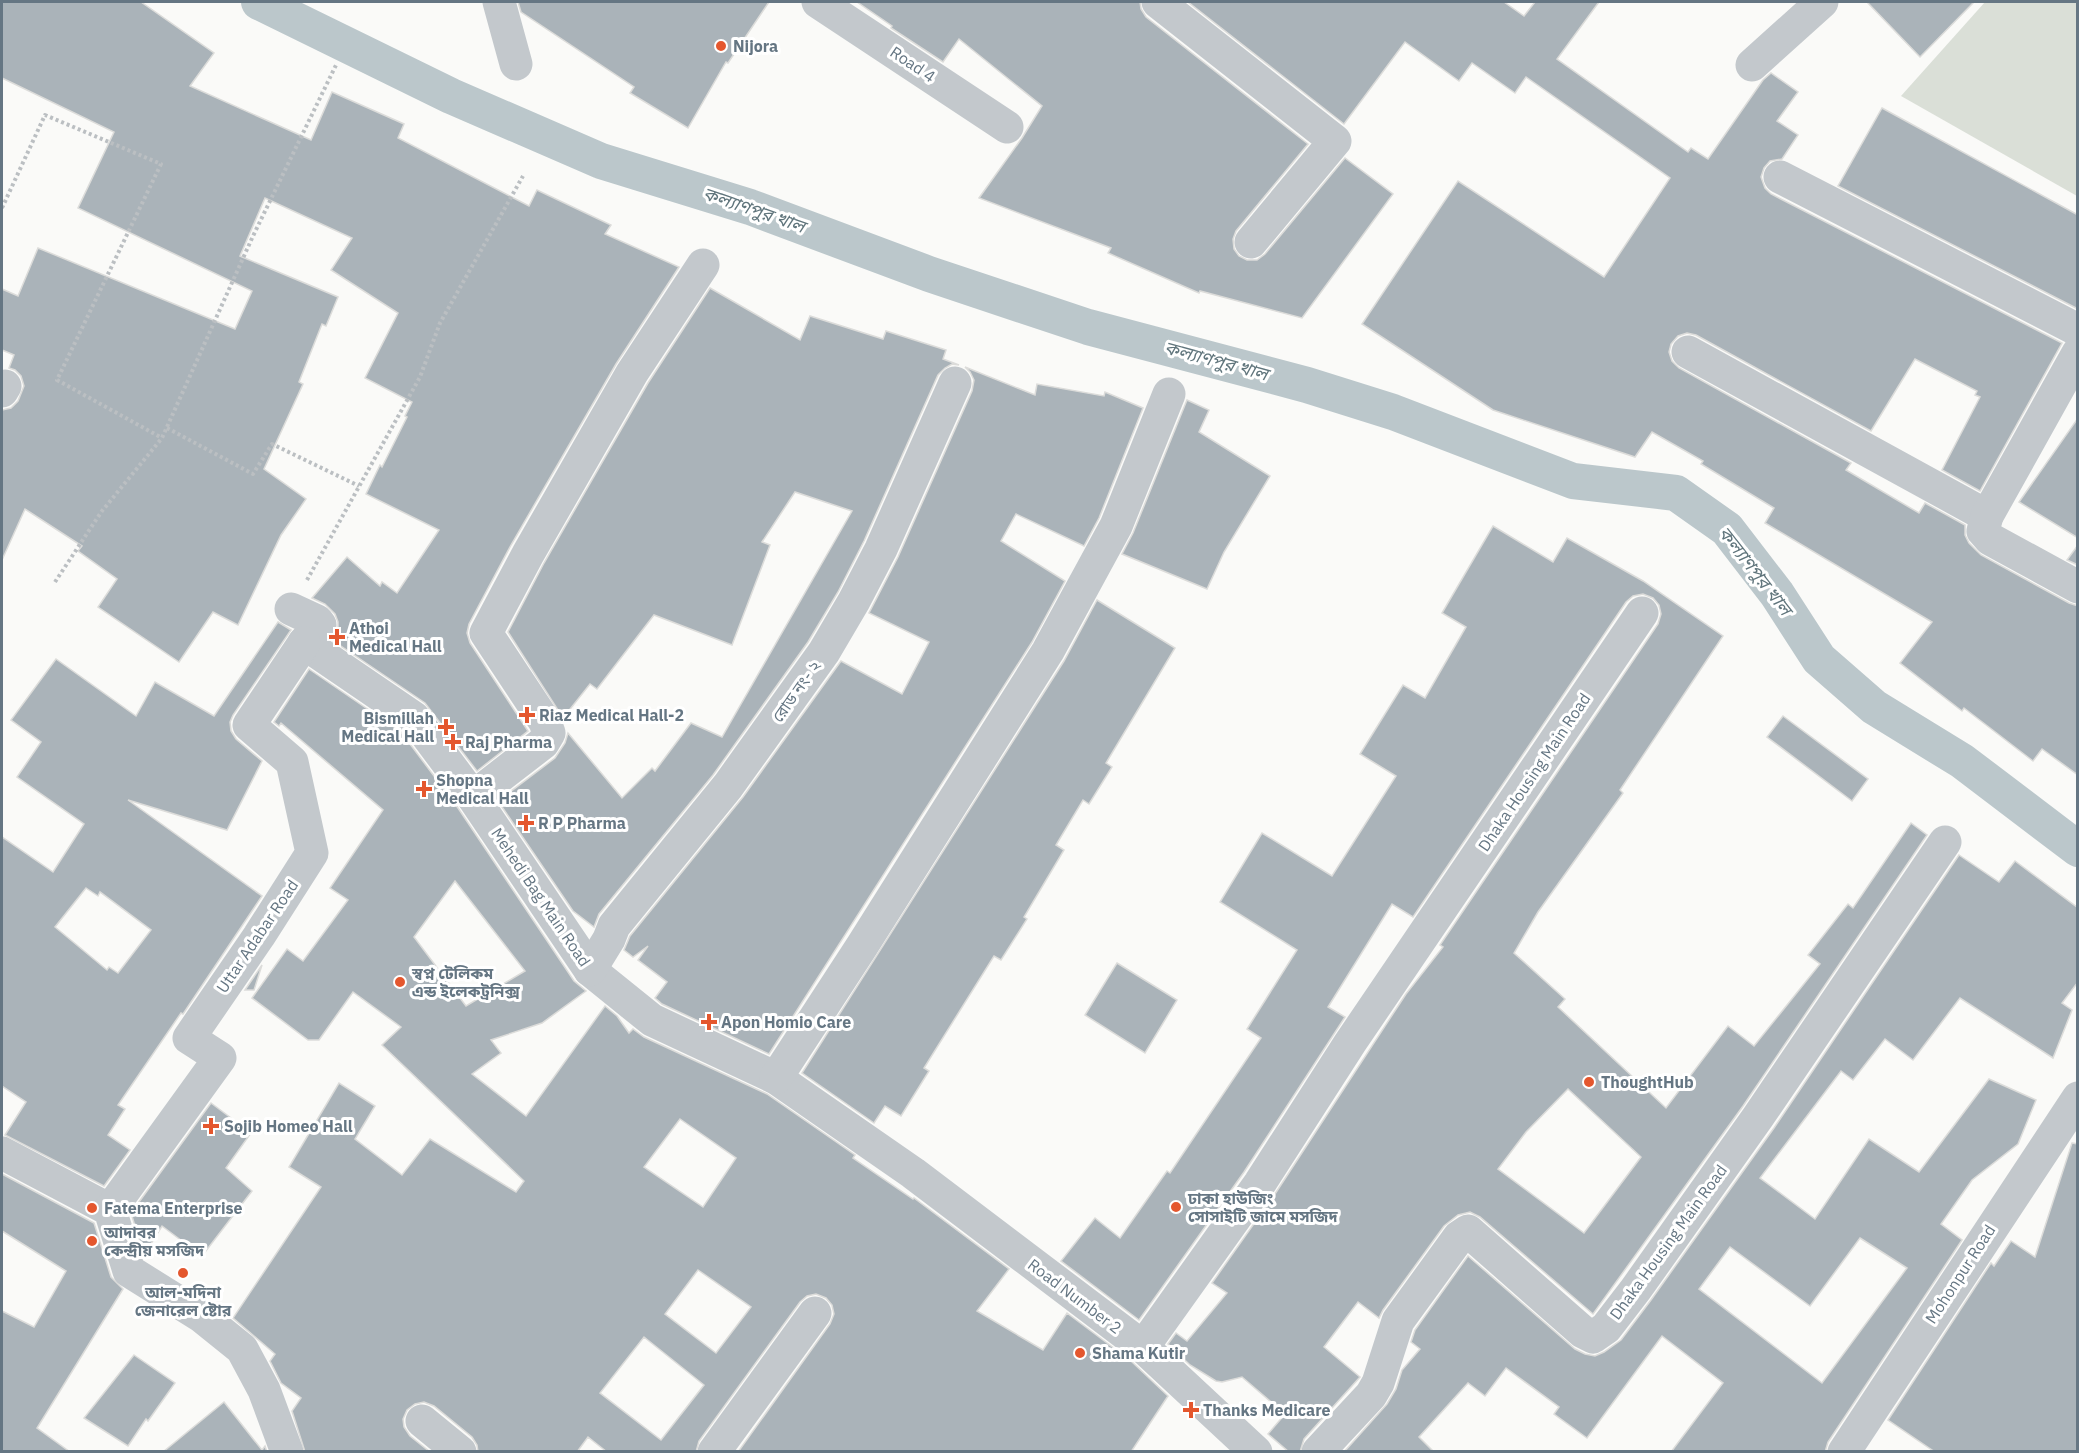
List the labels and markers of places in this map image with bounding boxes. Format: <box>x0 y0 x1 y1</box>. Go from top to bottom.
place label: Nijora <box>733 36 778 56</box>
marker: Nijora <box>714 39 728 53</box>
place label: Athoi Medical Hall <box>349 618 442 656</box>
marker: Athoi Medical Hall <box>330 630 344 644</box>
place label: Riaz Medical Hall-2 <box>539 705 684 725</box>
place label: Bismillah Medical Hall <box>341 708 434 746</box>
marker: Riaz Medical Hall-2 <box>520 708 534 722</box>
marker: Bismillah Medical Hall <box>439 720 453 734</box>
place label: Raj Pharma <box>465 732 552 752</box>
marker: Raj Pharma <box>446 735 460 749</box>
place label: Shopna Medical Hall <box>436 770 529 808</box>
marker: Shopna Medical Hall <box>417 782 431 796</box>
place label: R P Pharma <box>538 813 626 833</box>
marker: R P Pharma <box>519 816 533 830</box>
place label: স্বপ্ন টেলিকম এন্ড ইলেকট্রনিক্স <box>411 963 520 1001</box>
marker: স্বপ্ন টেলিকম এন্ড ইলেকট্রনিক্স <box>393 975 407 989</box>
place label: Apon Homio Care <box>721 1012 851 1032</box>
marker: Apon Homio Care <box>702 1015 716 1029</box>
place label: ThoughtHub <box>1601 1072 1694 1092</box>
marker: ThoughtHub <box>1582 1075 1596 1089</box>
place label: Sojib Homeo Hall <box>224 1116 353 1136</box>
marker: Sojib Homeo Hall <box>202 1117 220 1135</box>
place label: ঢাকা হাউজিং সোসাইটি জামে মসজিদ <box>1187 1188 1339 1226</box>
place label: Fatema Enterprise <box>104 1198 243 1218</box>
marker: ঢাকা হাউজিং সোসাইটি জামে মসজিদ <box>1169 1200 1183 1214</box>
marker: Fatema Enterprise <box>85 1201 99 1215</box>
place label: আদাবর কেন্দ্রীয় মসজিদ <box>103 1222 205 1260</box>
marker: আদাবর কেন্দ্রীয় মসজিদ <box>85 1234 99 1248</box>
marker: আল-মদিনা জেনারেল ষ্টোর <box>176 1266 190 1280</box>
place label: আল-মদিনা জেনারেল ষ্টোর <box>135 1282 232 1320</box>
place label: Shama Kutir <box>1092 1343 1186 1363</box>
marker: Shama Kutir <box>1073 1346 1087 1360</box>
place label: Thanks Medicare <box>1203 1400 1331 1420</box>
marker: Thanks Medicare <box>1184 1403 1198 1417</box>

